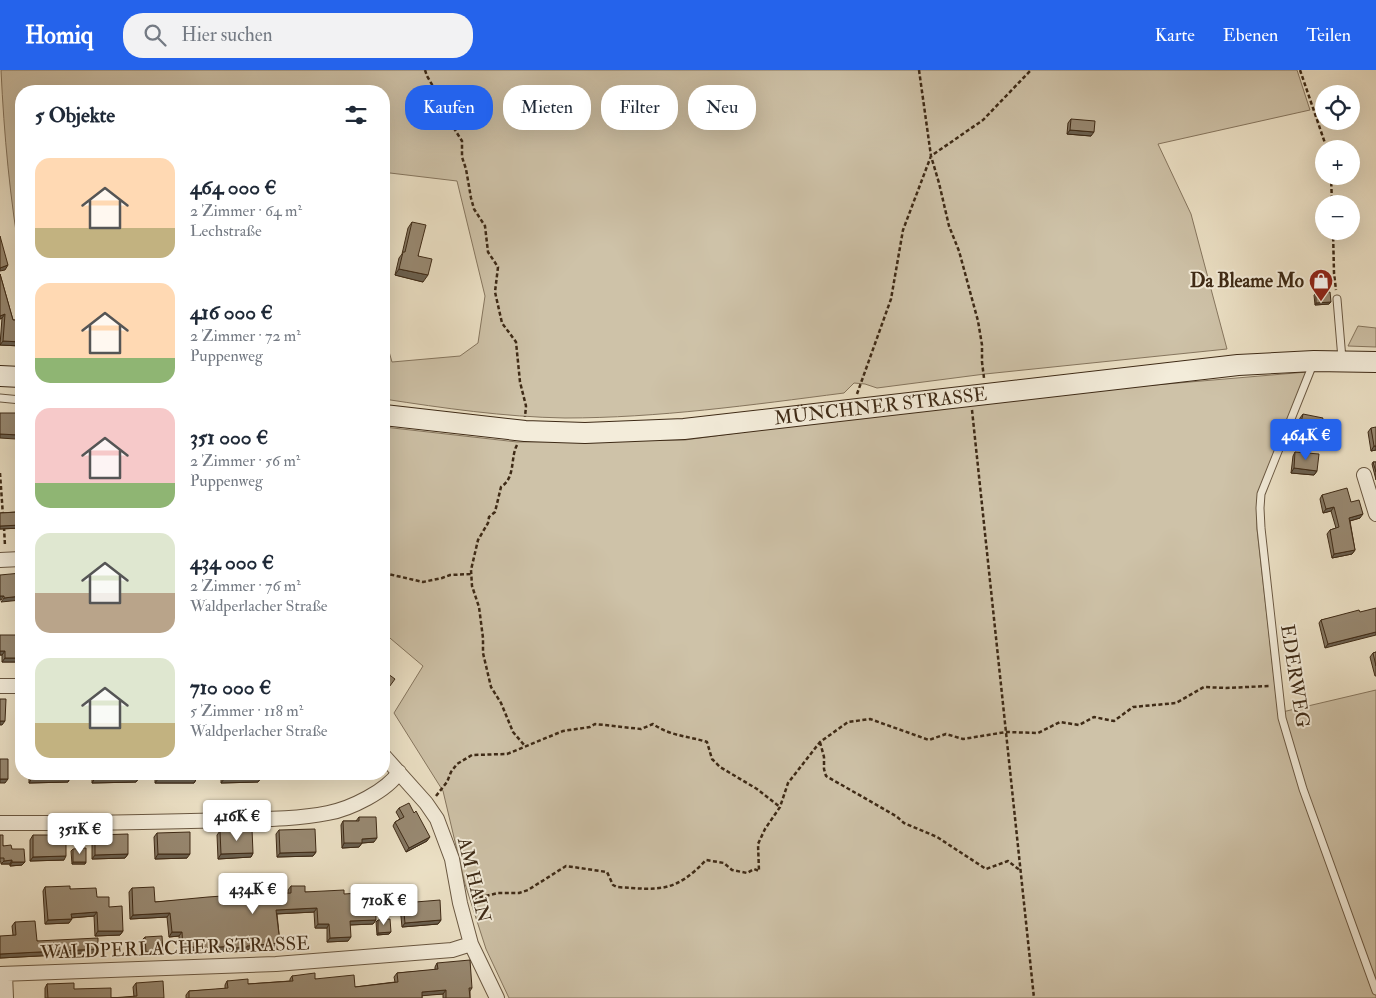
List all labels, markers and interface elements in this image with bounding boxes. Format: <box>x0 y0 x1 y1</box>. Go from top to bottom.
search box <box>123 13 473 58</box>
text: Homiq <box>25 20 93 51</box>
icon: search <box>141 21 169 49</box>
text: Hier suchen <box>181 23 273 47</box>
text: Karte <box>1155 24 1195 47</box>
text: Ebenen <box>1223 24 1278 47</box>
text: Teilen <box>1306 24 1351 47</box>
chip: Kaufen <box>405 85 493 130</box>
chip: Mieten <box>503 85 591 130</box>
chip: Filter <box>601 85 678 130</box>
chip: Neu <box>688 85 756 130</box>
map controls <box>1315 85 1360 240</box>
button: locate <box>1315 85 1360 130</box>
icon: filters <box>342 101 370 129</box>
text: 5 Objekte <box>35 102 115 129</box>
button: + <box>1315 140 1360 185</box>
text: 464 000 € <box>190 174 277 201</box>
icon: home <box>75 178 135 238</box>
button: − <box>1315 195 1360 240</box>
text: 2 Zimmer · 64 m² <box>190 201 302 221</box>
text: Lechstraße <box>190 221 262 241</box>
shop icon: Da Bleame Mo <box>1308 268 1334 302</box>
place label: Da Bleame Mo <box>1190 269 1304 293</box>
text: 416 000 € <box>190 299 273 326</box>
icon: home <box>75 303 135 363</box>
text: 2 Zimmer · 72 m² <box>190 326 301 346</box>
text: Puppenweg <box>190 346 263 366</box>
street label: MÜNCHNER STRASSE <box>773 382 989 430</box>
pin: 464K € <box>1265 418 1347 461</box>
text: 351 000 € <box>190 424 268 451</box>
text: 464K € <box>1281 425 1331 445</box>
icon: home <box>75 428 135 488</box>
text: 2 Zimmer · 56 m² <box>190 451 300 471</box>
text: Puppenweg <box>190 471 263 491</box>
text: 434 000 € <box>190 549 274 576</box>
icon: home <box>75 553 135 613</box>
text: 2 Zimmer · 76 m² <box>190 576 301 596</box>
text: Waldperlacher Straße <box>190 596 328 616</box>
street label: EDERWEG <box>1275 623 1315 729</box>
text: 710 000 € <box>190 674 271 701</box>
icon: home <box>75 678 135 738</box>
text: 5 Zimmer · 118 m² <box>190 701 303 721</box>
text: Waldperlacher Straße <box>190 721 328 741</box>
pin: 416K € <box>196 800 278 842</box>
text: 416K € <box>214 806 260 826</box>
pin: 351K € <box>39 812 121 855</box>
text: 351K € <box>59 819 101 839</box>
street label: AM HAIN <box>452 834 496 925</box>
pin: 434K € <box>212 872 294 915</box>
text: 434K € <box>229 879 277 899</box>
pin: 710K € <box>343 884 425 926</box>
text: 710K € <box>361 890 407 910</box>
street label: WALDPERLACHER STRASSE <box>39 931 311 965</box>

